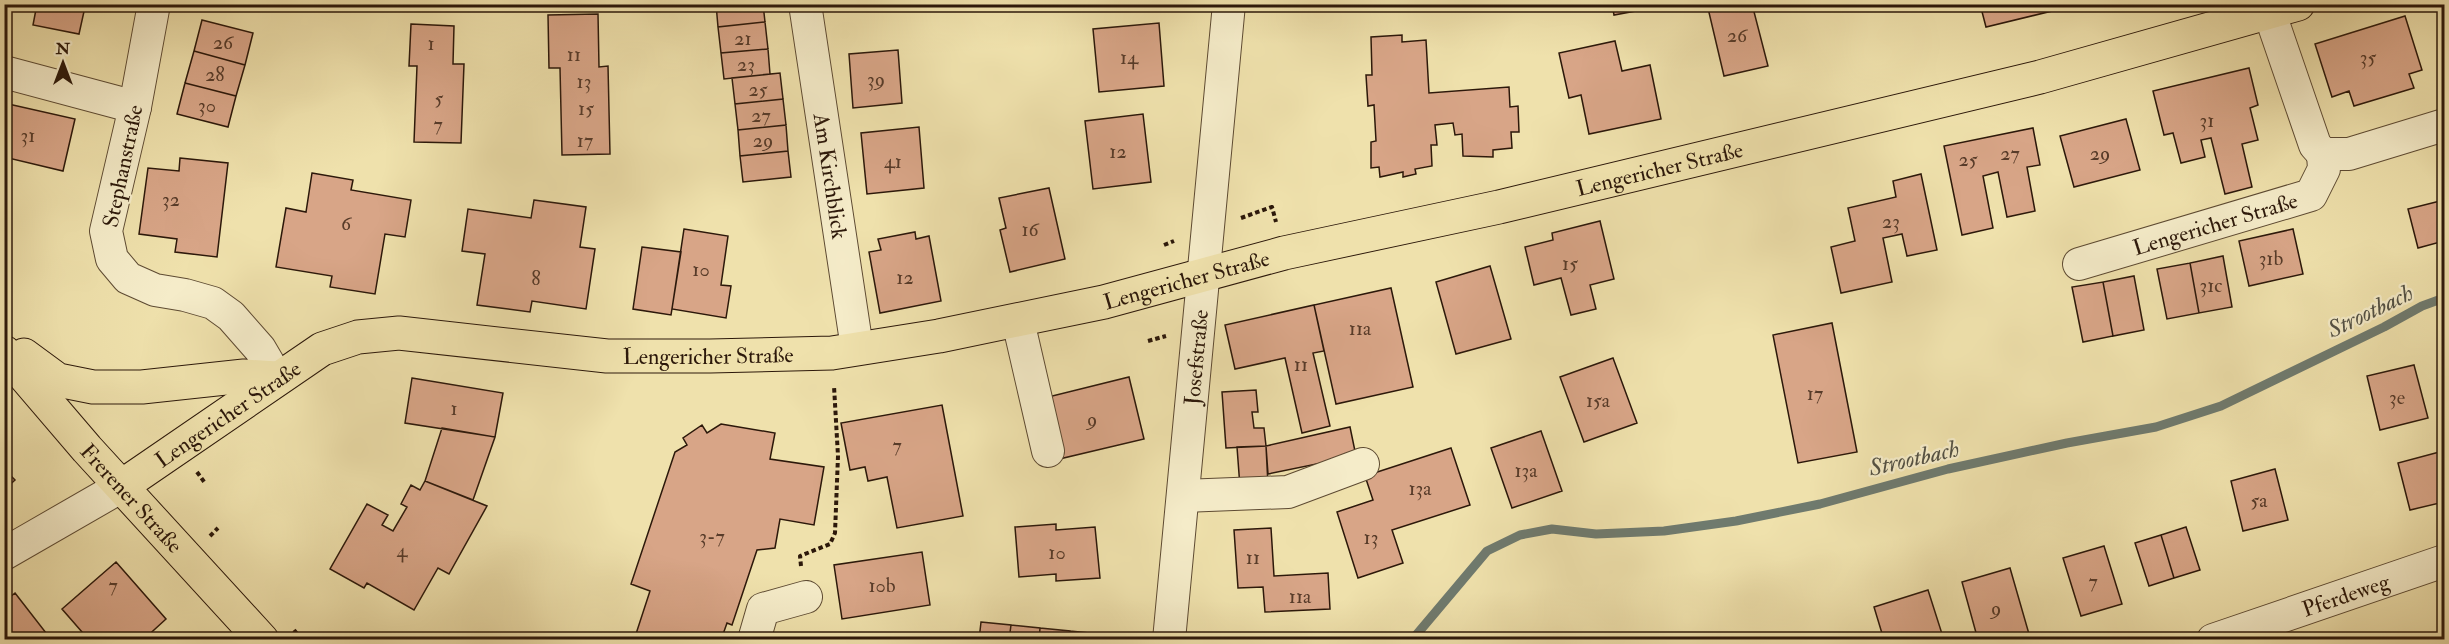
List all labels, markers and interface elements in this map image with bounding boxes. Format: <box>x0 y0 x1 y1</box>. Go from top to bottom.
house number: 26 <box>1727 23 1748 48</box>
house number: 21 <box>734 26 752 51</box>
house number: 26 <box>213 30 234 55</box>
house number: 1 <box>427 31 435 56</box>
north arrow <box>33 33 93 93</box>
text: N <box>55 39 71 59</box>
house number: 11 <box>567 42 581 67</box>
house number: 14 <box>1120 45 1139 70</box>
house number: 35 <box>2360 45 2376 70</box>
house number: 23 <box>737 52 755 77</box>
house number: 28 <box>205 62 225 87</box>
house number: 39 <box>867 67 885 92</box>
house number: 13 <box>577 69 591 94</box>
house number: 25 <box>749 77 768 102</box>
house number: 5 <box>435 86 444 111</box>
house number: 30 <box>198 93 216 118</box>
house number: 15 <box>578 96 594 121</box>
street label: Stephanstraße <box>96 102 151 230</box>
house number: 27 <box>751 103 771 128</box>
house number: 31 <box>2200 108 2214 133</box>
street label: Am Kirchblick <box>807 110 853 241</box>
house number: 7 <box>433 112 443 137</box>
house number: 31 <box>21 123 35 148</box>
house number: 17 <box>577 128 593 153</box>
house number: 29 <box>753 128 773 153</box>
street label: Lengericher Straße <box>1573 136 1746 203</box>
house number: 12 <box>1109 139 1127 164</box>
house number: 27 <box>2000 141 2020 166</box>
house number: 29 <box>2090 141 2110 166</box>
house number: 25 <box>1959 147 1978 172</box>
house number: 41 <box>884 149 902 174</box>
house number: 32 <box>162 187 180 212</box>
street label: Lengericher Straße <box>2130 187 2301 262</box>
house number: 23 <box>1882 209 1900 234</box>
house number: 6 <box>341 211 352 236</box>
house number: 16 <box>1021 217 1039 242</box>
street label: Lengericher Straße <box>1101 245 1273 316</box>
house number: 31b <box>2259 246 2283 271</box>
house number: 15 <box>1562 251 1578 276</box>
house number: 10 <box>692 257 710 282</box>
house number: 12 <box>896 265 914 290</box>
house number: 8 <box>531 266 541 291</box>
house number: 31c <box>2200 273 2222 298</box>
water label: Strootbach <box>2321 277 2419 346</box>
street label: Josefstraße <box>1178 308 1215 407</box>
house number: 11a <box>1349 316 1372 341</box>
street label: Lengericher Straße <box>623 341 794 371</box>
house number: 11 <box>1294 352 1308 377</box>
street label: Lengericher Straße <box>150 355 306 474</box>
house number: 17 <box>1807 381 1823 406</box>
house number: 3e <box>2389 385 2405 410</box>
house number: 15a <box>1586 388 1611 413</box>
house number: 1 <box>450 396 458 421</box>
house number: 9 <box>1085 407 1097 432</box>
house number: 7 <box>892 433 902 458</box>
water label: Strootbach <box>1865 433 1963 484</box>
street label: Frerener Straße <box>74 438 188 559</box>
house number: 13a <box>1514 458 1538 483</box>
house number: 13a <box>1408 476 1432 501</box>
house number: 5a <box>2250 488 2268 513</box>
house number: 3-7 <box>699 524 725 549</box>
house number: 13 <box>1364 525 1378 550</box>
house number: 4 <box>397 538 409 563</box>
house number: 10 <box>1048 540 1066 565</box>
house number: 11 <box>1246 545 1260 570</box>
street label: Pferdeweg <box>2298 567 2394 624</box>
house number: 7 <box>2088 569 2098 594</box>
house number: 7 <box>108 573 118 598</box>
house number: 10b <box>868 573 896 598</box>
house number: 11a <box>1289 584 1312 609</box>
house number: 9 <box>1989 596 2001 621</box>

